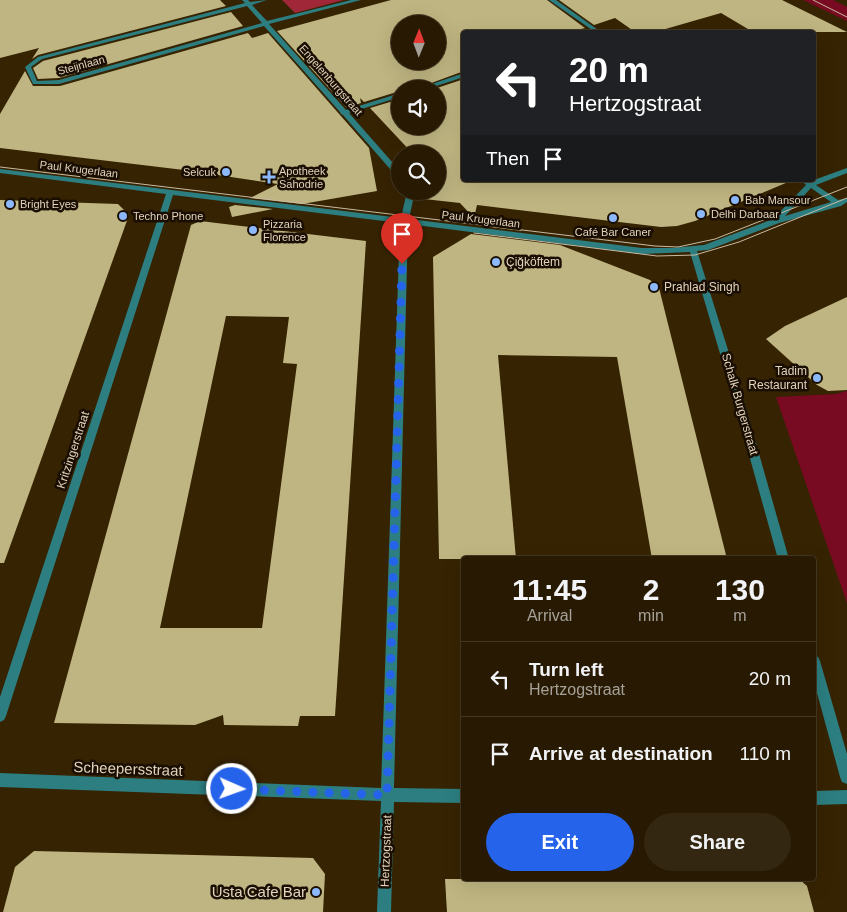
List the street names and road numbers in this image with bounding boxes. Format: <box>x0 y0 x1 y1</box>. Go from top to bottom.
street label: Engelenburgstraat <box>297 42 365 118</box>
street label: Steijnlaan <box>56 53 106 77</box>
street label: Paul Krugerlaan <box>39 158 119 180</box>
street label: Paul Krugerlaan <box>441 208 521 230</box>
street label: Schalk Burgerstraat <box>719 351 761 457</box>
street label: Kritzingerstraat <box>54 409 92 491</box>
street label: Scheepersstraat <box>73 758 184 779</box>
street label: Hertzogstraat <box>378 814 394 887</box>

